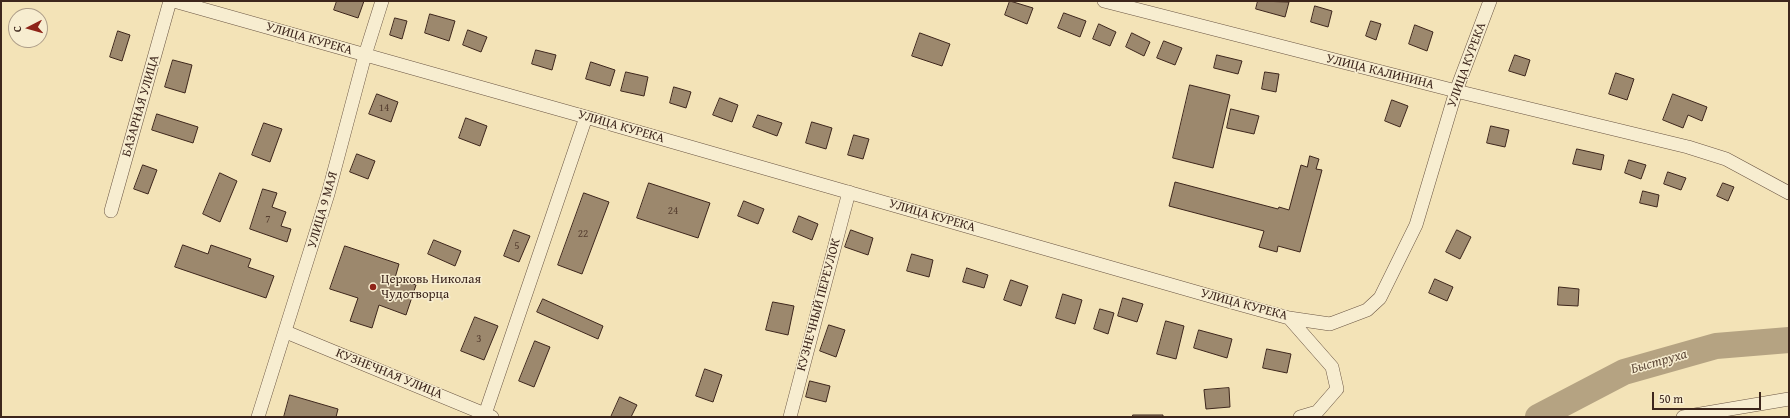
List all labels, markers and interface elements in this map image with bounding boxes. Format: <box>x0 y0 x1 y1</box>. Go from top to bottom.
north arrow <box>8 8 48 48</box>
street label: УЛИЦА КУРЕКА <box>264 19 354 59</box>
street label: УЛИЦА КУРЕКА <box>1444 20 1490 110</box>
text: С <box>9 25 25 33</box>
street label: УЛИЦА КАЛИНИНА <box>1324 51 1436 93</box>
street label: БАЗАРНАЯ УЛИЦА <box>119 53 163 159</box>
house number: 14 <box>379 101 389 115</box>
street label: УЛИЦА КУРЕКА <box>576 107 666 147</box>
street label: УЛИЦА 9 МАЯ <box>305 170 341 250</box>
street label: УЛИЦА КУРЕКА <box>887 196 977 236</box>
house number: 24 <box>668 204 678 218</box>
house number: 7 <box>265 212 271 226</box>
house number: 22 <box>578 227 588 241</box>
street label: КУЗНЕЧНЫЙ ПЕРЕУЛОК <box>794 237 844 373</box>
house number: 5 <box>514 239 520 253</box>
place label: Церковь Николая Чудотворца <box>381 272 481 303</box>
marker: Церковь Николая Чудотворца <box>368 282 378 292</box>
street label: УЛИЦА КУРЕКА <box>1199 286 1289 324</box>
house number: 3 <box>476 332 482 346</box>
street label: КУЗНЕЧНАЯ УЛИЦА <box>333 345 445 403</box>
water label: Быструха <box>1629 346 1689 378</box>
scale bar <box>1654 384 1763 410</box>
text: 50 m <box>1659 390 1683 407</box>

